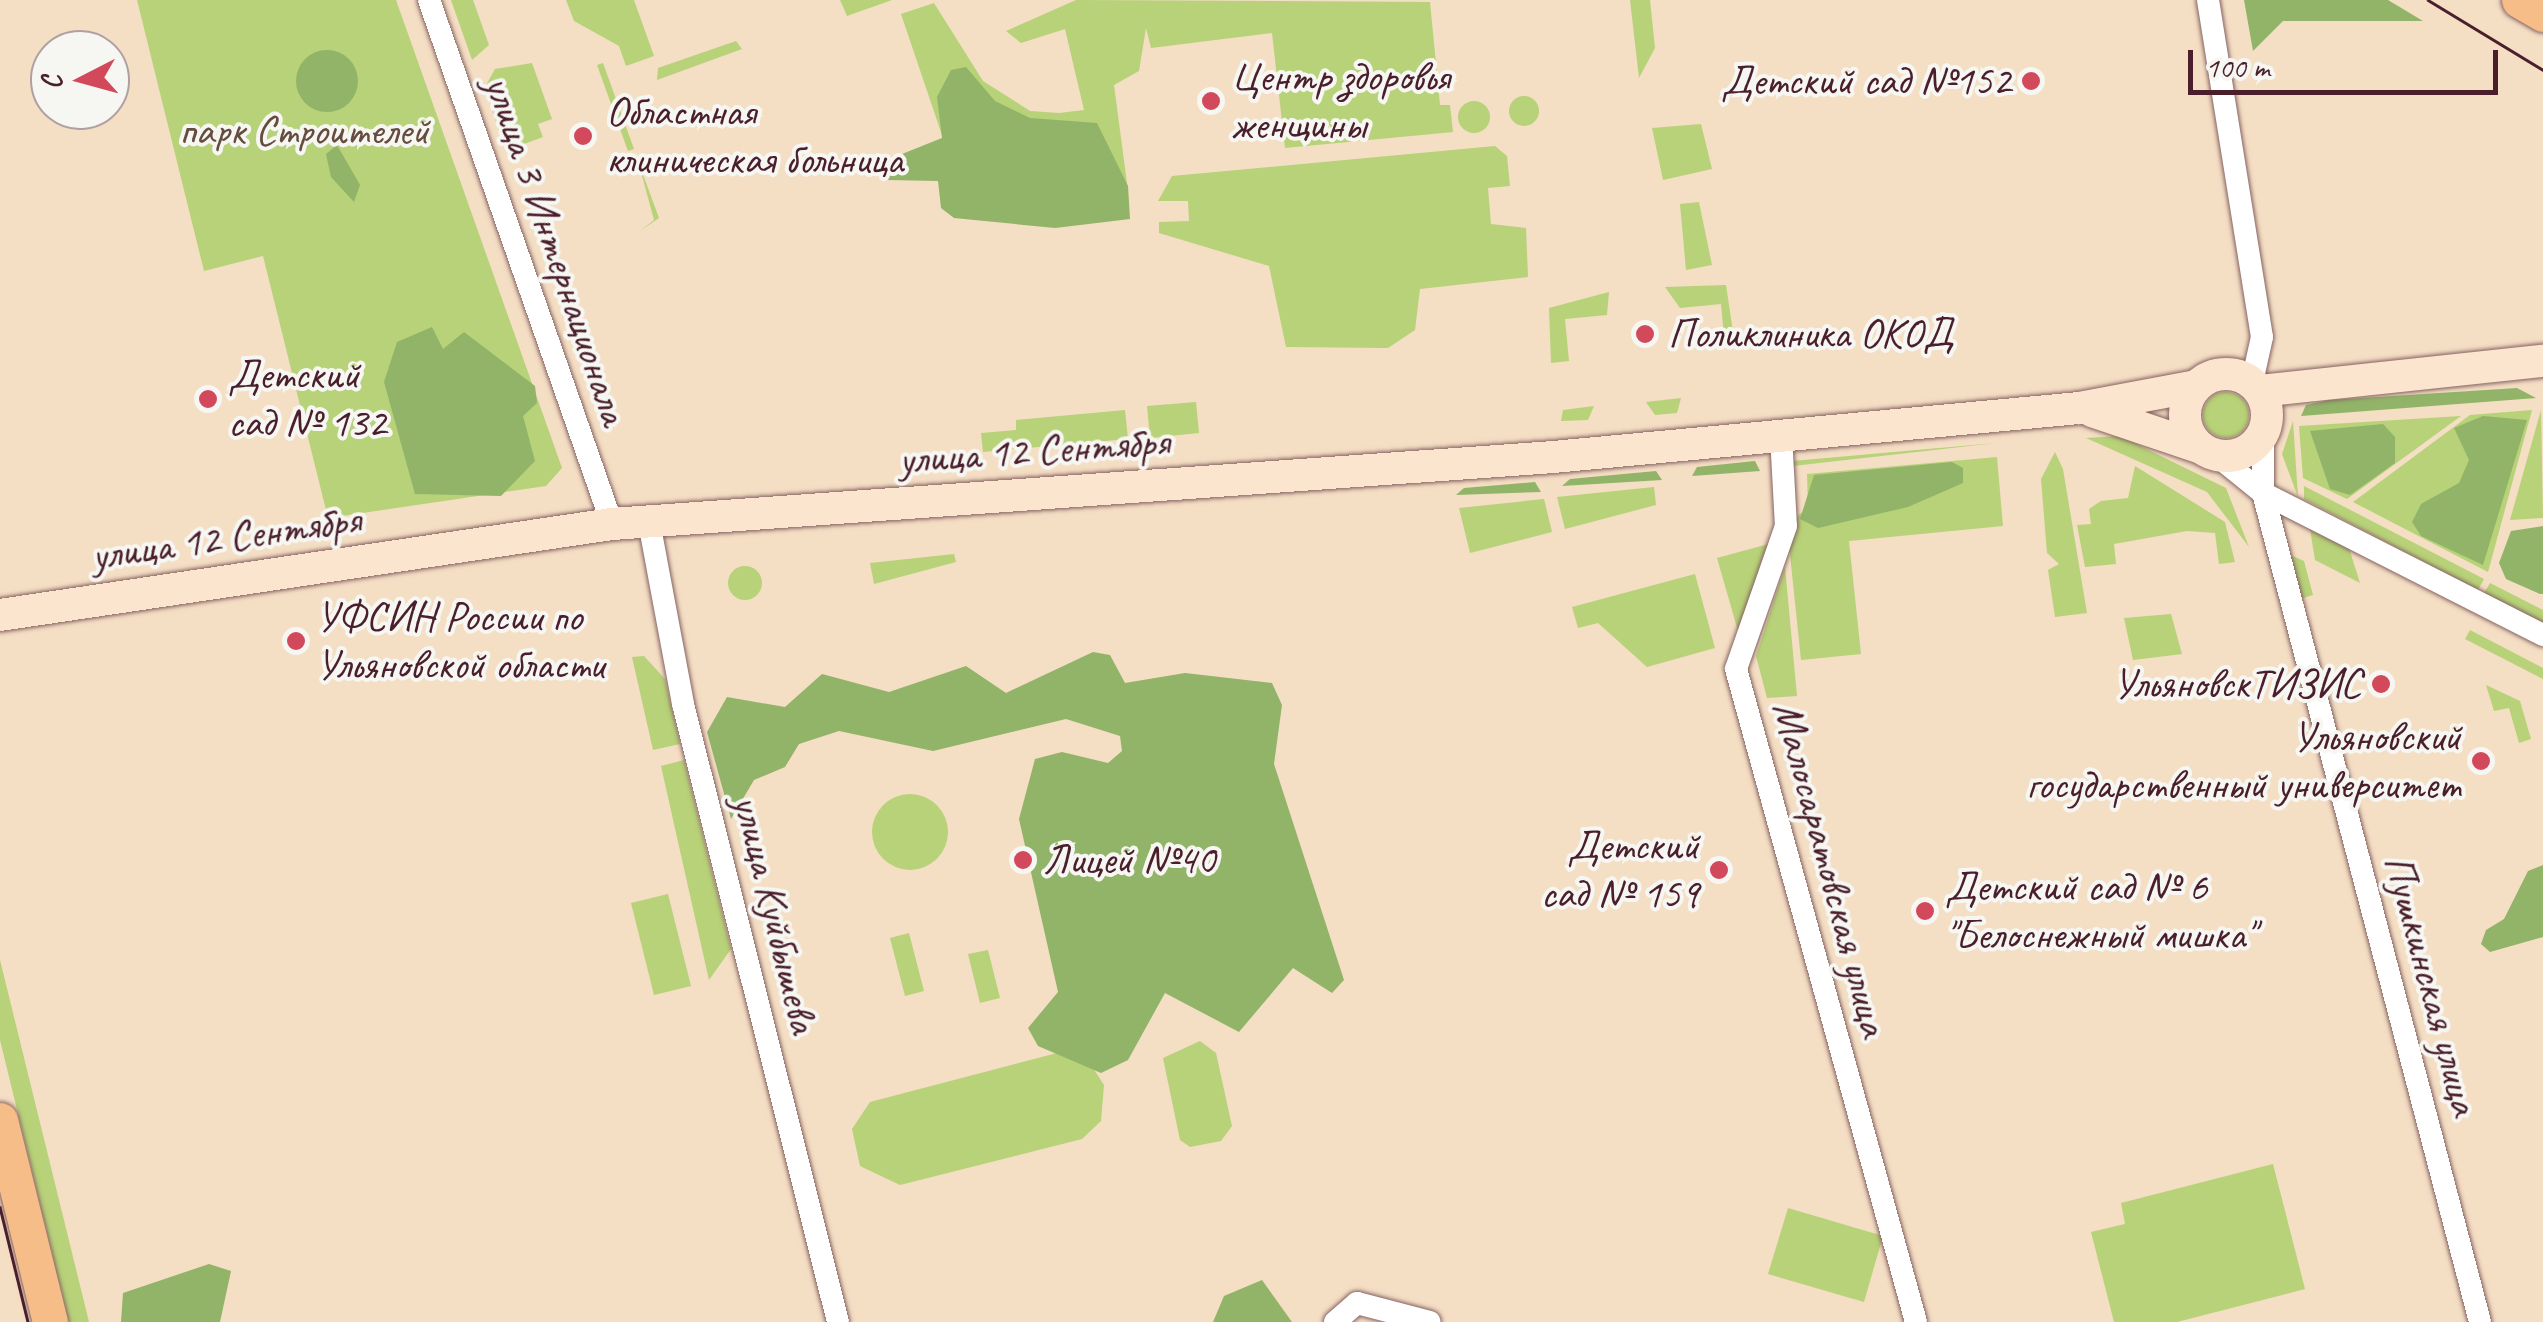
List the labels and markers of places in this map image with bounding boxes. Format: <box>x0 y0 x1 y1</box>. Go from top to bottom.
place label: Центр здоровья женщины <box>1231 52 1450 150</box>
place label: Детский сад №152 <box>1721 56 2011 106</box>
marker: Детский сад №152 <box>2020 70 2042 92</box>
place label: Областная клиническая больница <box>606 87 906 185</box>
marker: Центр здоровья женщины <box>1200 90 1222 112</box>
marker: Областная клиническая больница <box>570 123 596 149</box>
place label: Поликлиника ОКОД <box>1668 309 1953 359</box>
marker: Поликлиника ОКОД <box>1632 321 1658 347</box>
place label: Детский сад № 132 <box>228 350 386 448</box>
marker: Детский сад № 132 <box>197 388 219 410</box>
place label: УФСИН России по Ульяновской области <box>316 592 604 690</box>
marker: УФСИН России по Ульяновской области <box>285 630 307 652</box>
place label: УльяновскТИЗИС <box>2113 659 2361 709</box>
marker: УльяновскТИЗИС <box>2370 673 2392 695</box>
place label: Ульяновский государственный университет <box>2026 712 2461 810</box>
marker: Ульяновский государственный университет <box>2470 750 2492 772</box>
place label: Детский сад № 159 <box>1541 821 1699 919</box>
place label: Лицей №40 <box>1043 835 1215 885</box>
marker: Лицей №40 <box>1012 849 1034 871</box>
marker: Детский сад № 159 <box>1708 859 1730 881</box>
place label: Детский сад № 6 "Белоснежный мишка" <box>1945 862 2255 960</box>
marker: Детский сад № 6 "Белоснежный мишка" <box>1914 900 1936 922</box>

